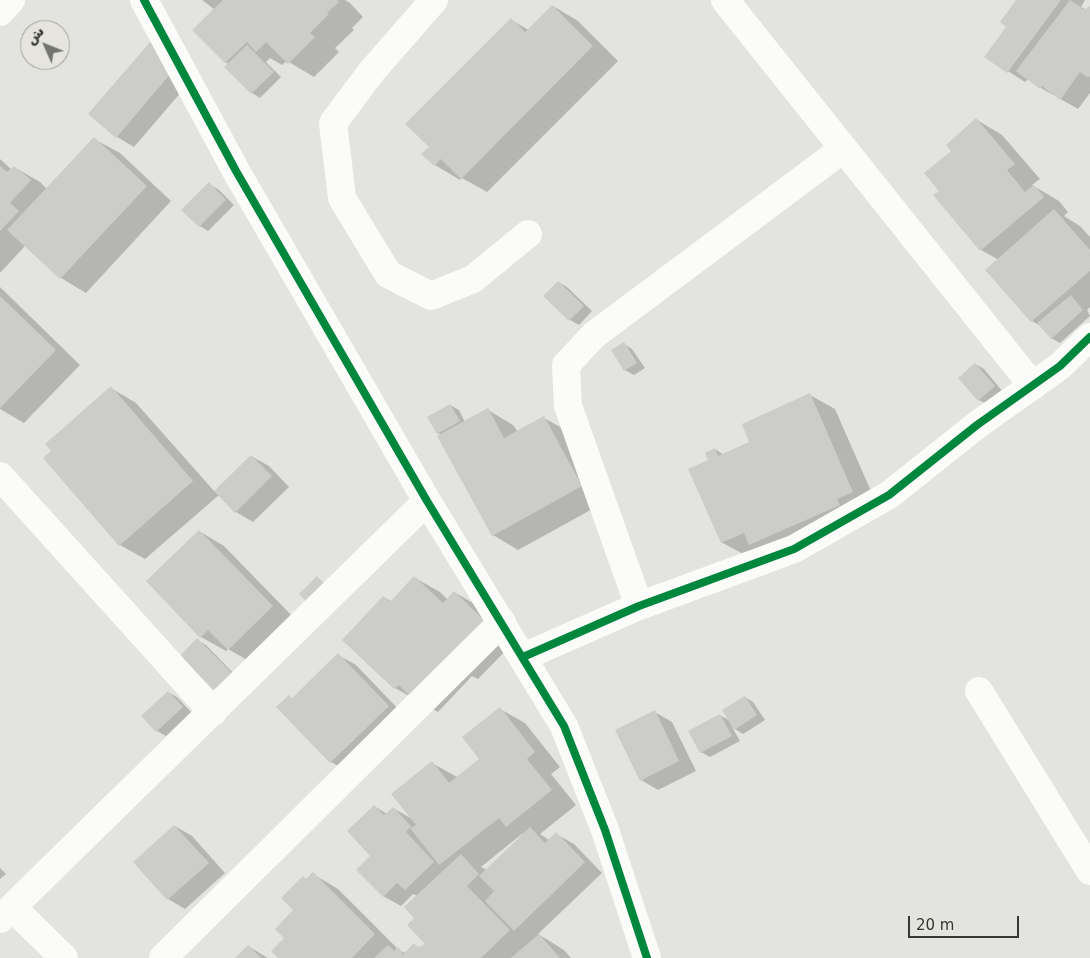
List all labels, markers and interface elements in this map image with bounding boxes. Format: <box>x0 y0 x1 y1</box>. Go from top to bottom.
north arrow <box>20 20 70 70</box>
text: ش <box>22 23 47 48</box>
scale bar <box>910 906 1021 938</box>
text: 20 m <box>916 916 954 934</box>

